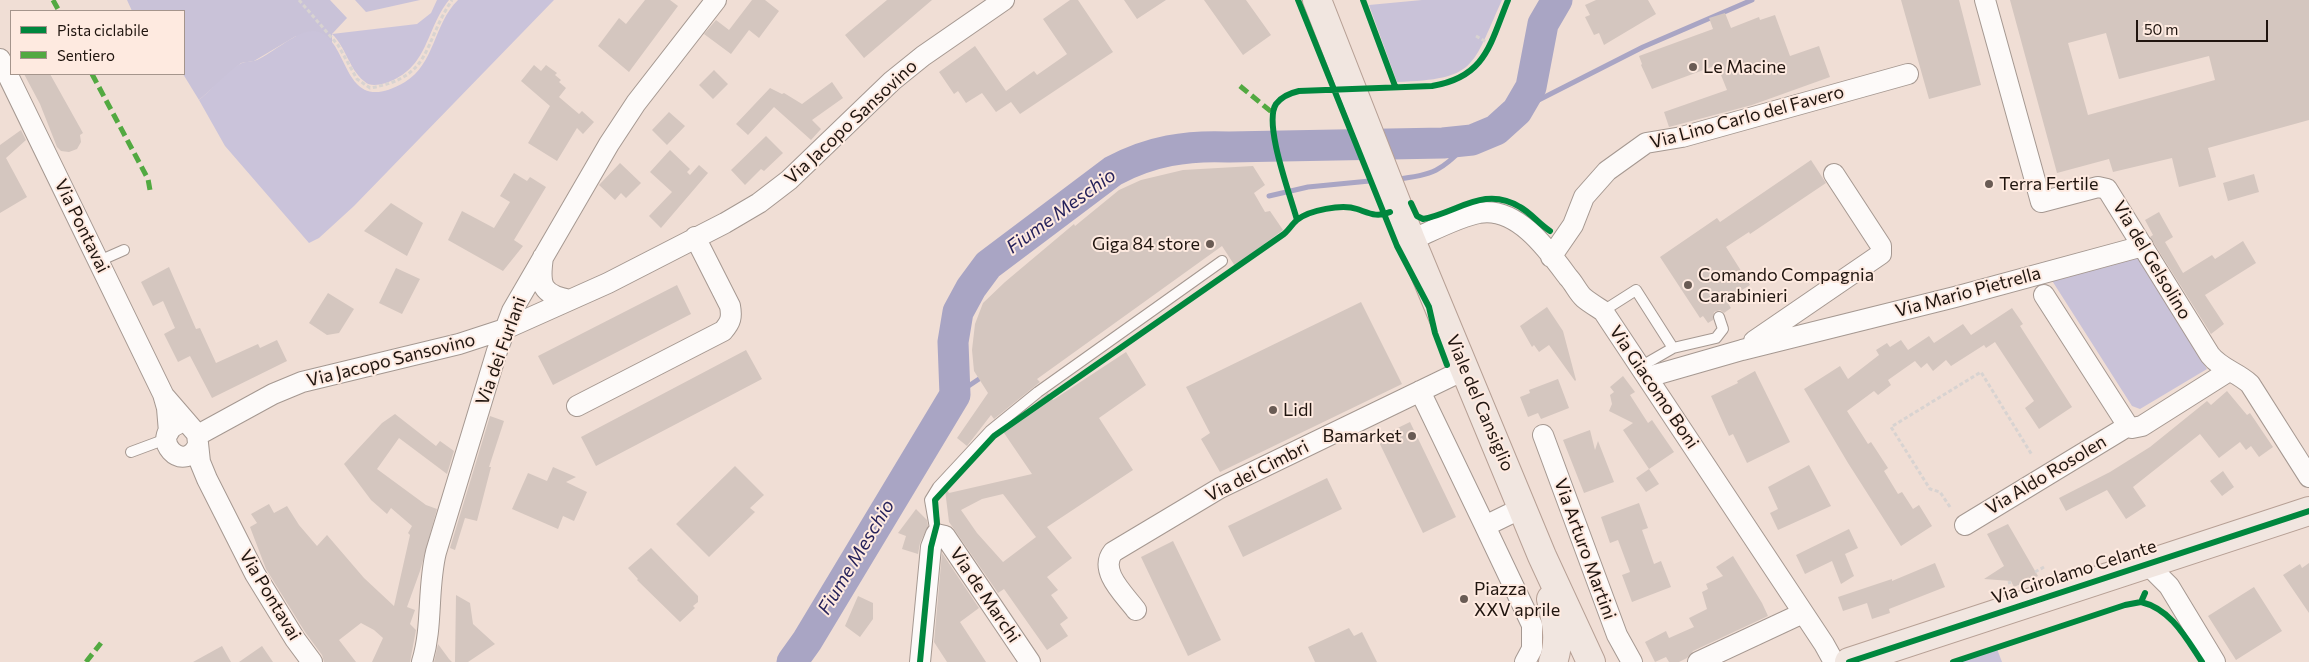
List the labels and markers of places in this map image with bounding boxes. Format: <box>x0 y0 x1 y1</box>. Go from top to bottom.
place label: Le Macine <box>1703 56 1786 78</box>
marker: Le Macine <box>1687 61 1699 73</box>
place label: Terra Fertile <box>1999 173 2098 195</box>
marker: Terra Fertile <box>1983 178 1995 190</box>
place label: Giga 84 store <box>1092 233 1200 255</box>
marker: Giga 84 store <box>1204 238 1216 250</box>
place label: Comando Compagnia Carabinieri <box>1698 264 1874 306</box>
marker: Comando Compagnia Carabinieri <box>1682 279 1694 291</box>
place label: Lidl <box>1283 399 1313 421</box>
marker: Lidl <box>1267 404 1279 416</box>
place label: Bamarket <box>1323 425 1402 447</box>
marker: Bamarket <box>1406 430 1418 442</box>
place label: Piazza XXV aprile <box>1474 578 1560 620</box>
marker: Piazza XXV aprile <box>1458 593 1470 605</box>

